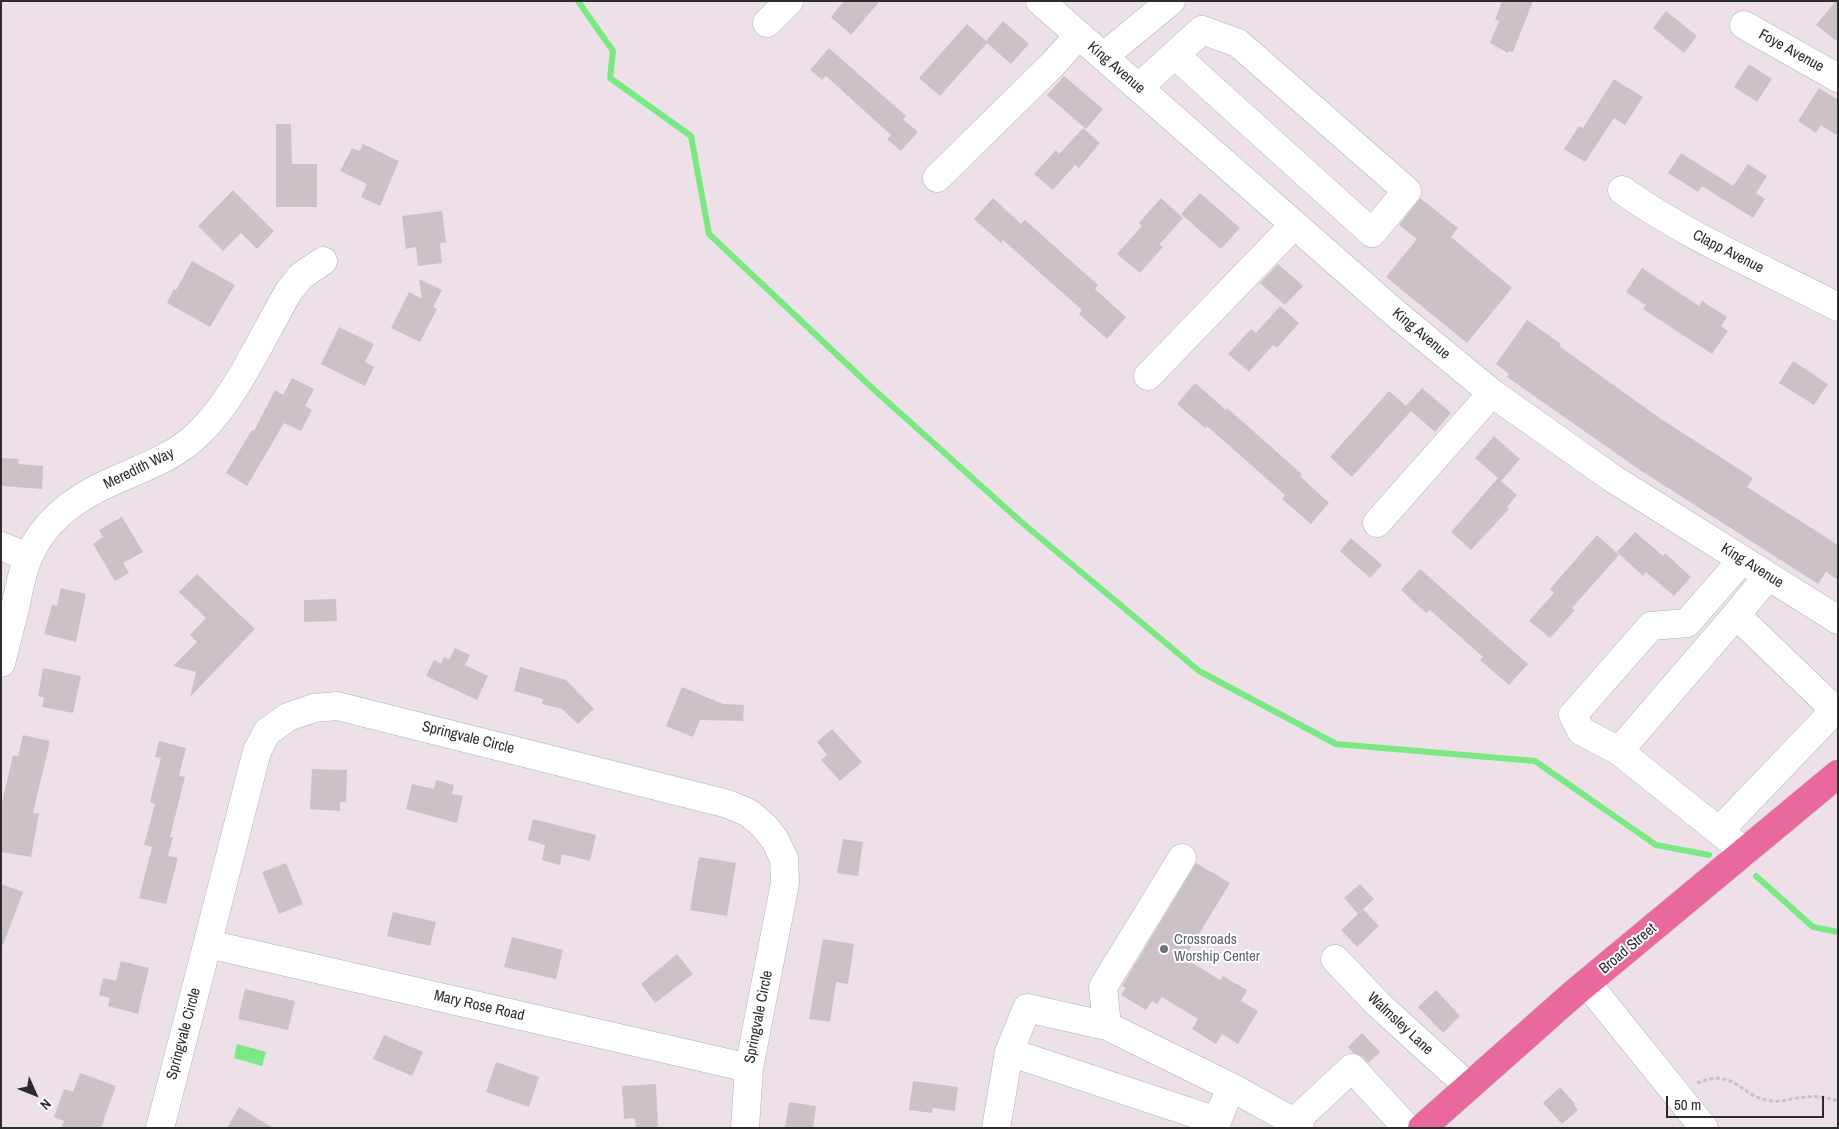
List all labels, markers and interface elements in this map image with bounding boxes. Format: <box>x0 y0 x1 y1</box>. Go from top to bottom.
street label: Foye Avenue <box>1755 26 1827 76</box>
street label: King Avenue <box>1084 38 1148 98</box>
street label: Clapp Avenue <box>1690 226 1766 278</box>
street label: King Avenue <box>1388 305 1454 363</box>
street label: Meredith Way <box>101 444 177 494</box>
street label: King Avenue <box>1717 540 1787 592</box>
street label: Springvale Circle <box>420 718 516 758</box>
street label: Broad Street <box>1596 920 1660 978</box>
place label: Crossroads Worship Center <box>1174 931 1260 966</box>
marker: Crossroads Worship Center <box>1158 943 1170 955</box>
street label: Springvale Circle <box>741 969 777 1065</box>
street label: Springvale Circle <box>163 986 205 1082</box>
street label: Mary Rose Road <box>432 987 526 1025</box>
street label: Walmsley Lane <box>1363 989 1437 1059</box>
north arrow <box>10 1069 60 1119</box>
scale bar <box>1669 1086 1826 1118</box>
text: 50 m <box>1674 1094 1701 1115</box>
text: N <box>36 1095 55 1114</box>

